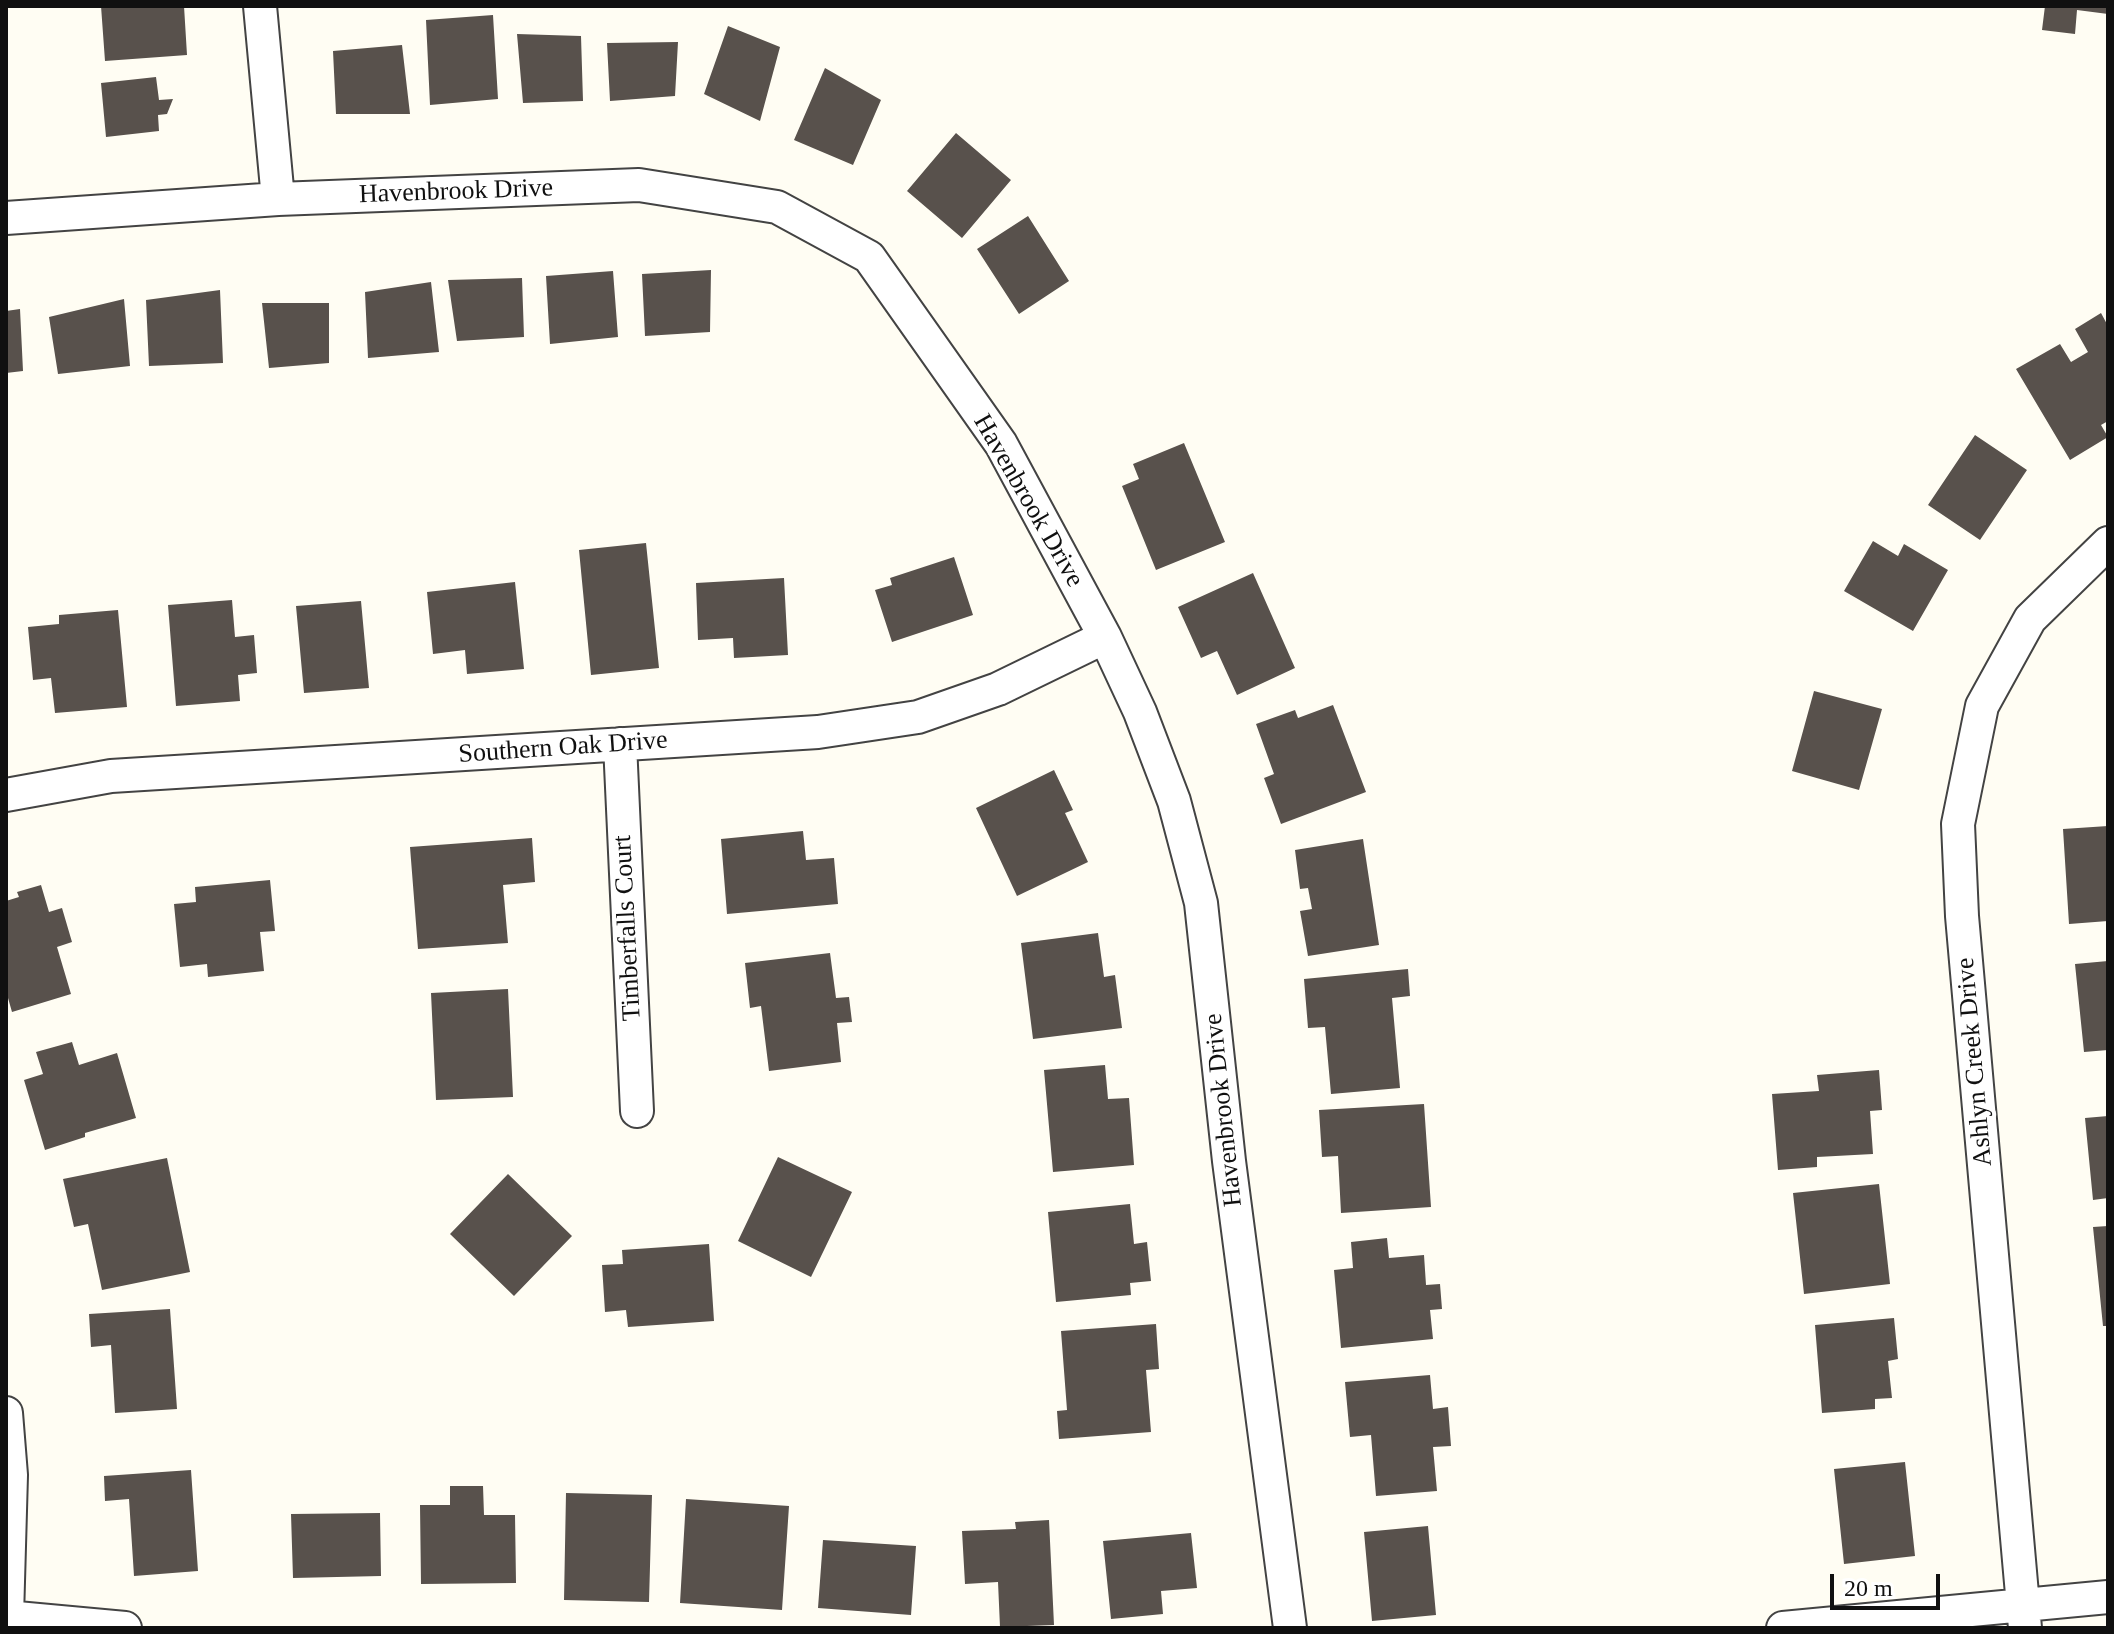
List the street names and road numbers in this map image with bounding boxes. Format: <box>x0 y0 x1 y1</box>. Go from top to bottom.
street label: Havenbrook Drive <box>358 173 554 211</box>
street label: Havenbrook Drive <box>966 409 1090 593</box>
street label: Southern Oak Drive <box>457 725 669 771</box>
street label: Timberfalls Court <box>608 834 648 1022</box>
street label: Ashlyn Creek Drive <box>1950 956 2000 1168</box>
street label: Havenbrook Drive <box>1198 1012 1250 1208</box>

